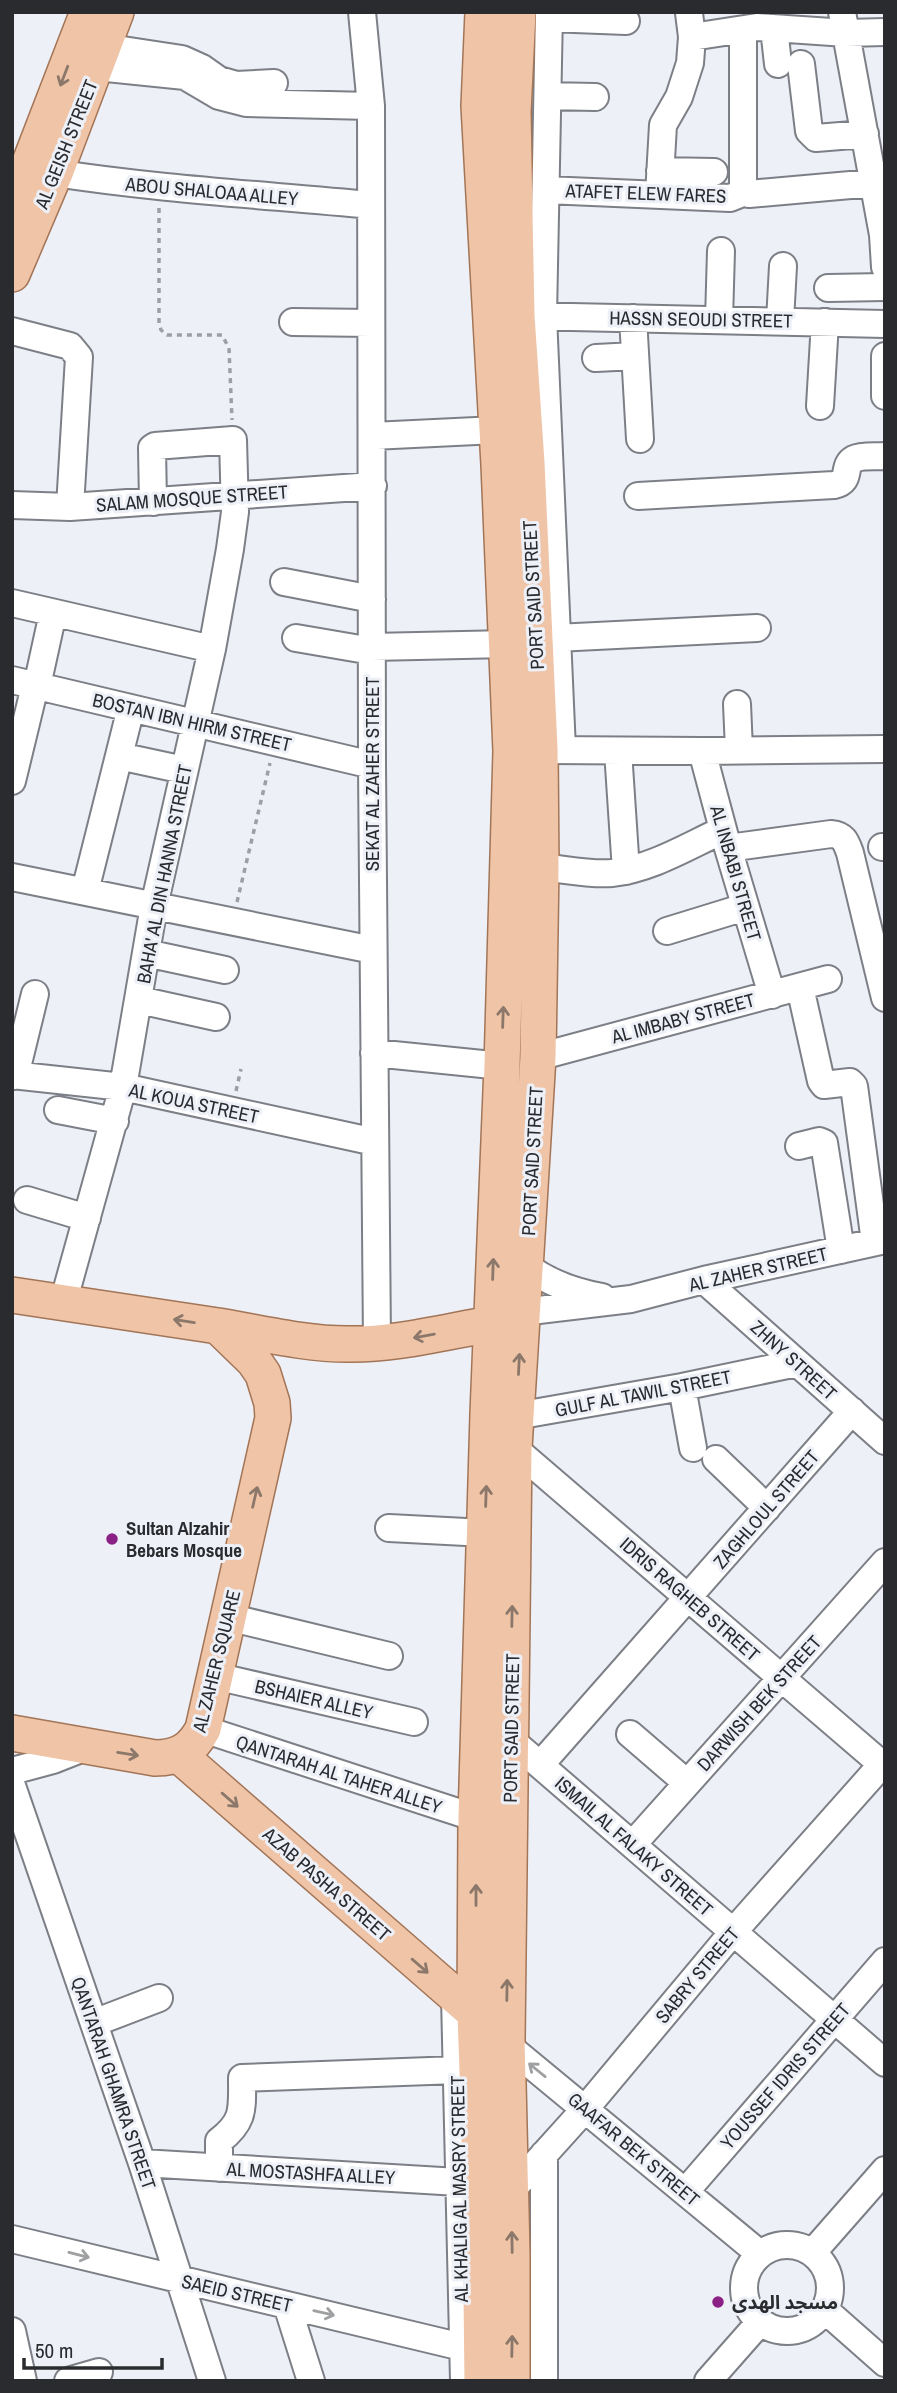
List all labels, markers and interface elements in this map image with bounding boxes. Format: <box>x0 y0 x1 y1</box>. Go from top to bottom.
one-way arrow <box>57 65 70 87</box>
street label: AL GEISH STREET <box>28 75 104 213</box>
street label: ABOU SHALOAA ALLEY <box>124 170 300 212</box>
street label: ATAFET ELEW FARES <box>564 177 727 209</box>
street label: HASSN SEOUDI STREET <box>609 304 793 334</box>
street label: SALAM MOSQUE STREET <box>95 478 289 518</box>
street label: PORT SAID STREET <box>516 519 550 670</box>
street label: SEKAT AL ZAHER STREET <box>359 676 385 871</box>
street label: BOSTAN IBN HIRM STREET <box>90 686 294 758</box>
street label: BAHA' AL DIN HANNA STREET <box>130 762 198 986</box>
street label: AL INBABI STREET <box>704 801 768 944</box>
street label: AL IMBABY STREET <box>608 986 758 1050</box>
one-way arrow <box>497 1006 510 1029</box>
street label: AL KOUA STREET <box>126 1076 262 1130</box>
street label: PORT SAID STREET <box>515 1085 549 1236</box>
street label: AL ZAHER STREET <box>685 1240 830 1298</box>
one-way arrow <box>487 1258 500 1281</box>
one-way arrow <box>173 1314 195 1327</box>
street label: ZHNY STREET <box>745 1314 843 1406</box>
one-way arrow <box>413 1330 436 1343</box>
one-way arrow <box>512 1353 525 1376</box>
street label: GULF AL TAWIL STREET <box>553 1363 734 1423</box>
street label: ZAGHLOUL STREET <box>707 1444 825 1574</box>
one-way arrow <box>479 1485 493 1508</box>
one-way arrow <box>248 1486 262 1509</box>
place label: Sultan Alzahir Bebars Mosque <box>126 1515 242 1563</box>
marker: Sultan Alzahir Bebars Mosque <box>104 1531 120 1547</box>
street label: IDRIS RAGHEB STREET <box>614 1531 766 1667</box>
street label: AL ZAHER SQUARE <box>186 1587 246 1736</box>
one-way arrow <box>506 1605 519 1628</box>
street label: DARWISH BEK STREET <box>691 1629 827 1777</box>
street label: PORT SAID STREET <box>497 1653 525 1803</box>
street label: BSHAIER ALLEY <box>252 1673 376 1725</box>
street label: QANTARAH AL TAHER ALLEY <box>233 1728 446 1820</box>
one-way arrow <box>116 1748 139 1761</box>
street label: ISMAIL AL FALAKY STREET <box>550 1770 719 1922</box>
one-way arrow <box>221 1792 239 1808</box>
street label: AZAB PASHA STREET <box>257 1821 397 1947</box>
one-way arrow <box>469 1884 483 1907</box>
street label: SABRY STREET <box>649 1921 745 2029</box>
one-way arrow <box>411 1958 429 1974</box>
street label: QANTARAH GHAMRA STREET <box>65 1973 163 2193</box>
one-way arrow <box>500 1979 514 2002</box>
street label: YOUSSEF IDRIS STREET <box>714 1997 856 2155</box>
one-way arrow <box>529 2062 547 2078</box>
street label: AL KHALIG AL MASRY STREET <box>444 2075 474 2304</box>
street label: GAAFAR BEK STREET <box>563 2086 706 2212</box>
street label: AL MOSTASHFA ALLEY <box>225 2156 397 2190</box>
one-way arrow <box>505 2231 519 2254</box>
one-way arrow <box>67 2249 90 2262</box>
street label: SAEID STREET <box>179 2268 295 2318</box>
place label: مسجد الهدى <box>732 2289 838 2315</box>
marker: مسجد الهدى <box>710 2294 726 2310</box>
one-way arrow <box>312 2307 335 2320</box>
scale bar <box>24 2326 163 2370</box>
one-way arrow <box>505 2334 519 2357</box>
text: 50 m <box>35 2336 73 2365</box>

